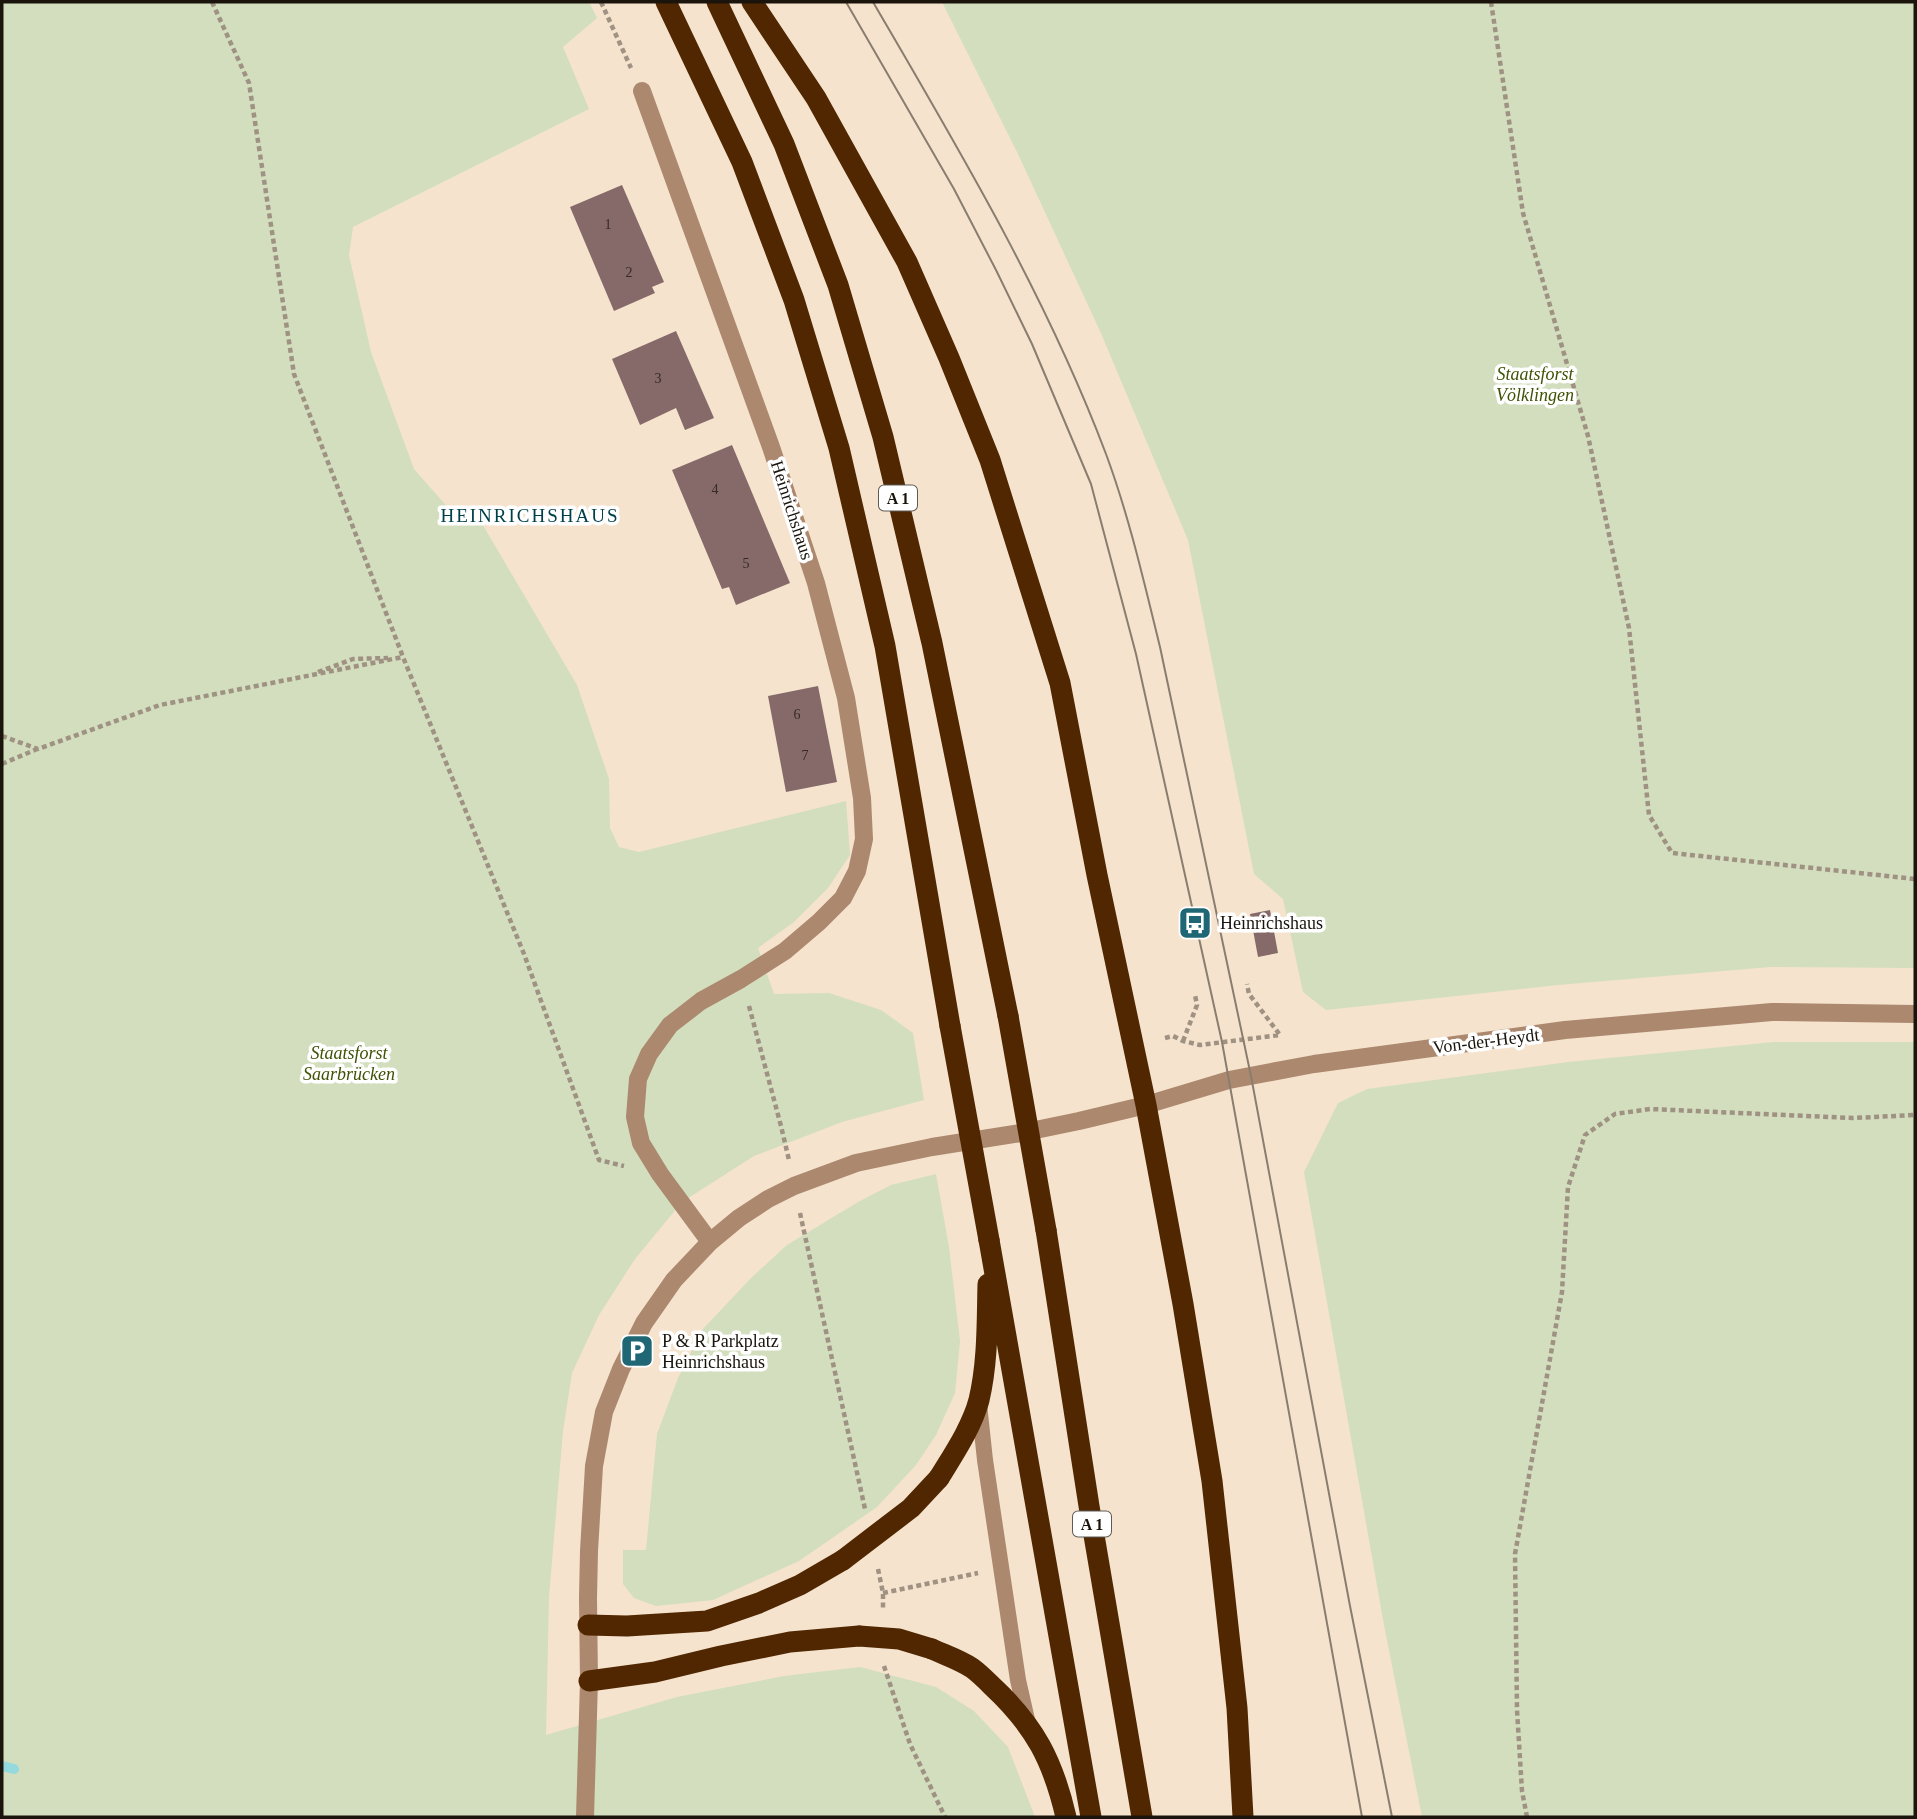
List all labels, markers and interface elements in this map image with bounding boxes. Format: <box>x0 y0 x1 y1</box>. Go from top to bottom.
house number: 1 <box>605 217 612 232</box>
house number: 2 <box>626 265 633 280</box>
park label: Staatsforst Völklingen <box>1496 364 1575 405</box>
house number: 3 <box>655 371 662 386</box>
street label: Heinrichshaus <box>767 458 817 562</box>
house number: 4 <box>712 482 719 497</box>
road number: A 1 <box>879 485 917 510</box>
district label: HEINRICHSHAUS <box>440 505 620 526</box>
house number: 5 <box>743 556 750 571</box>
house number: 6 <box>794 707 801 722</box>
house number: 7 <box>802 748 809 763</box>
bus stop icon: Heinrichshaus <box>1176 904 1214 942</box>
place label: Heinrichshaus <box>1220 913 1323 933</box>
street label: Von-der-Heydt <box>1432 1025 1540 1057</box>
park label: Staatsforst Saarbrücken <box>303 1043 395 1084</box>
place label: P & R Parkplatz Heinrichshaus <box>662 1331 779 1372</box>
parking icon: P & R Parkplatz Heinrichshaus <box>618 1332 656 1370</box>
road number: A 1 <box>1073 1512 1111 1536</box>

